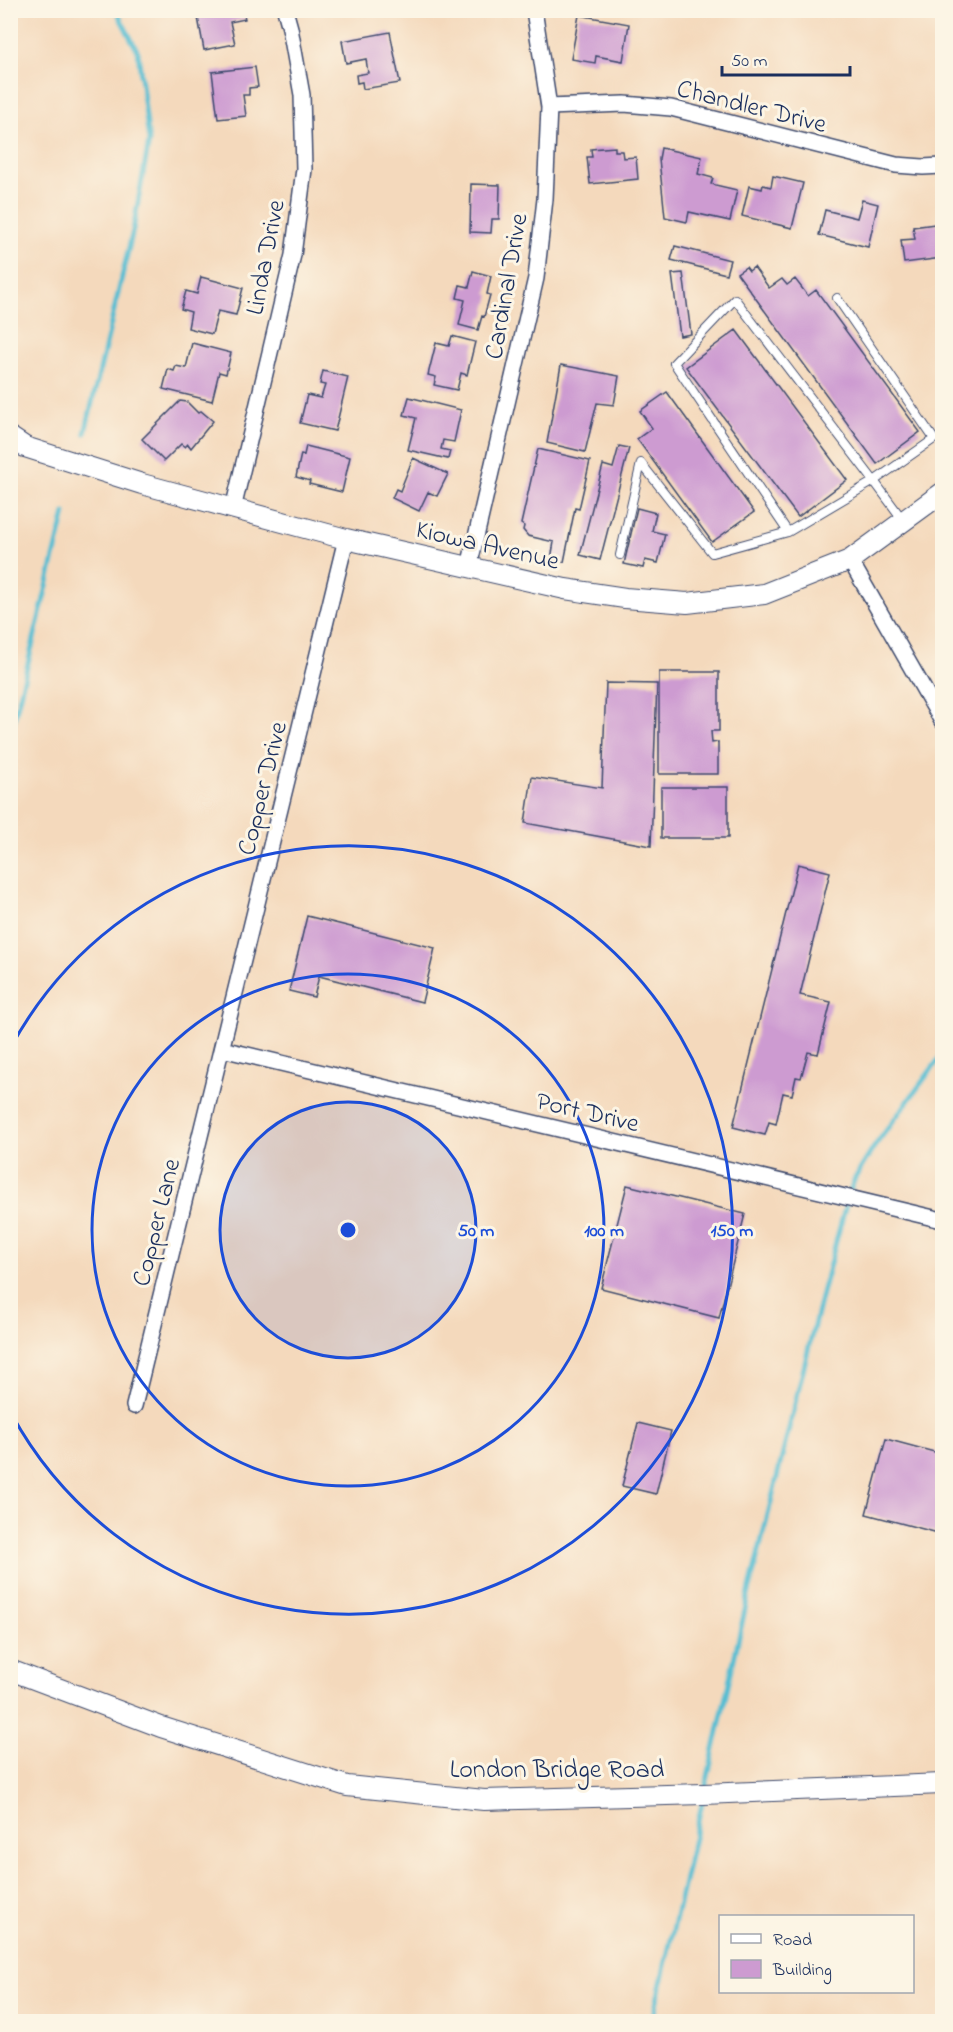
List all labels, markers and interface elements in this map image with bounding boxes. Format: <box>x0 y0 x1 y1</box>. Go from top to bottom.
scale bar <box>722 39 850 77</box>
text: 50 m <box>731 49 768 75</box>
street label: Chandler Drive <box>672 71 830 145</box>
street label: Linda Drive <box>237 196 297 318</box>
street label: Cardinal Drive <box>476 210 540 363</box>
street label: Kiowa Avenue <box>412 512 563 582</box>
street label: Copper Drive <box>229 718 299 860</box>
street label: Port Drive <box>532 1084 643 1144</box>
street label: Copper Lane <box>124 1155 192 1291</box>
text: 50 m <box>458 1219 494 1245</box>
text: 100 m <box>584 1219 624 1245</box>
text: 150 m <box>711 1219 753 1245</box>
centre of rings <box>338 1220 358 1240</box>
street label: London Bridge Road <box>450 1752 665 1790</box>
legend <box>719 1915 914 1993</box>
text: Road <box>773 1928 812 1954</box>
text: Building <box>772 1958 832 1985</box>

